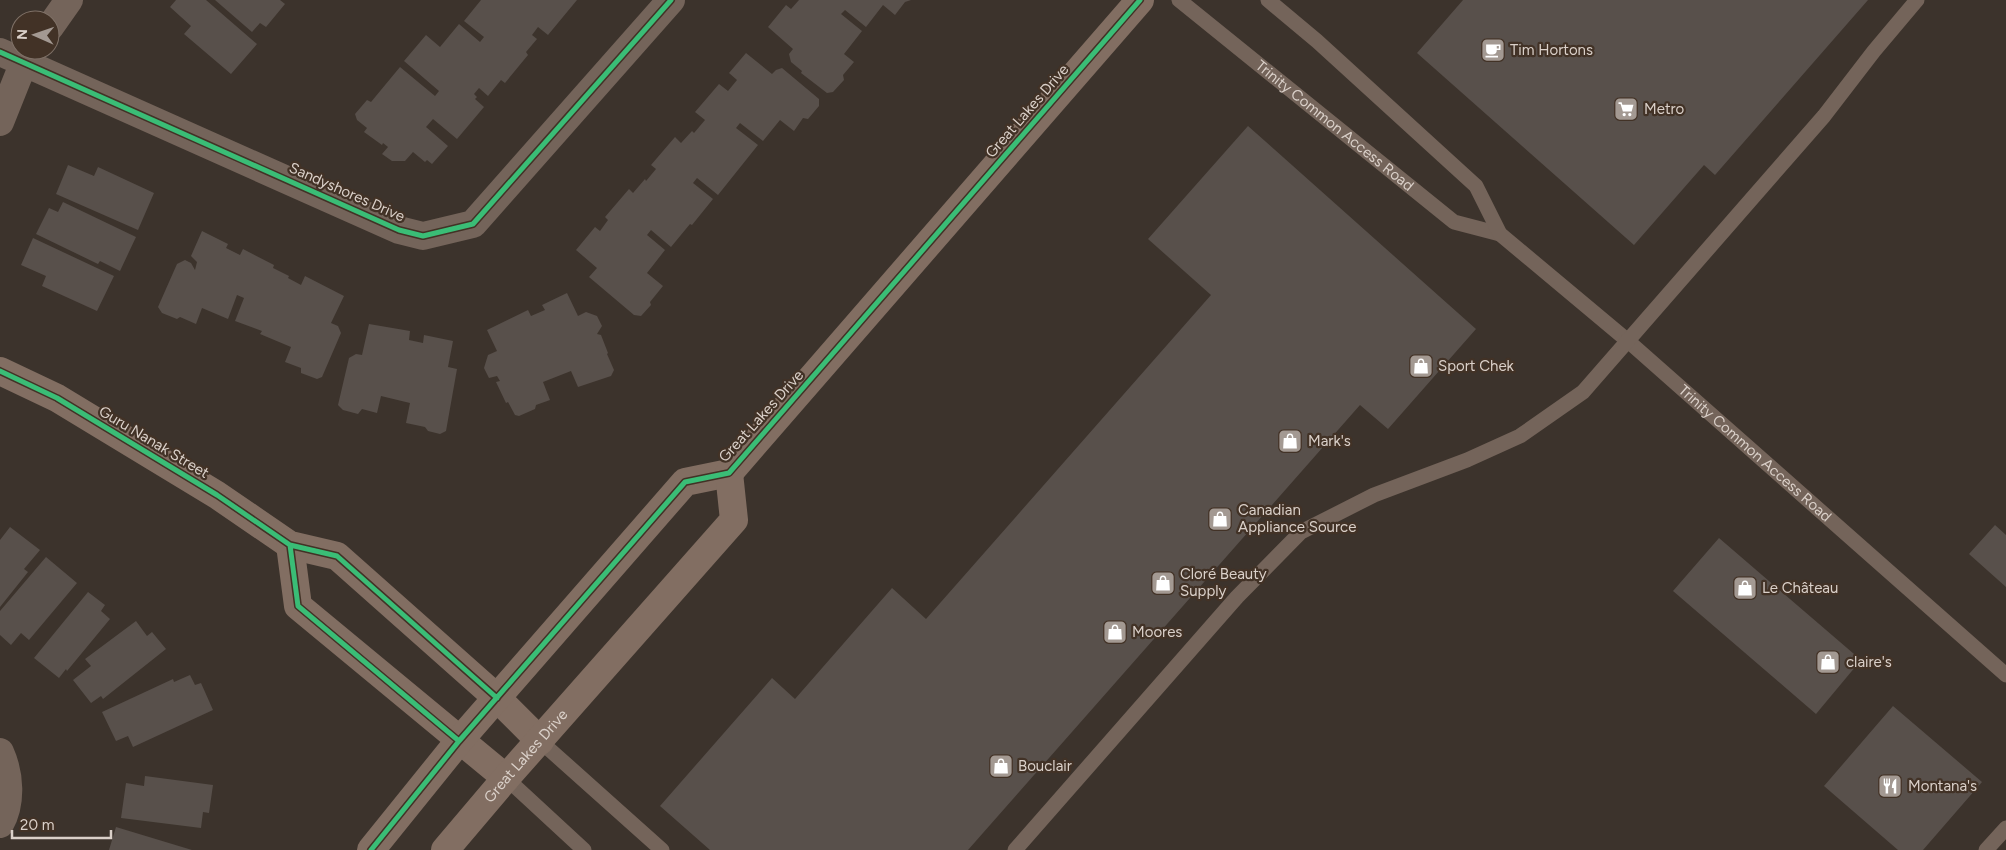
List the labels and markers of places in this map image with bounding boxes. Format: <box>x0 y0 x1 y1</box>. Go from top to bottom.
cafe icon: Tim Hortons <box>1480 37 1506 63</box>
place label: Tim Hortons <box>1510 41 1593 59</box>
supermarket icon: Metro <box>1613 96 1639 122</box>
place label: Metro <box>1644 100 1685 118</box>
shop icon: Sport Chek <box>1408 353 1434 379</box>
place label: Sport Chek <box>1438 357 1515 375</box>
shop icon: Mark's <box>1277 428 1303 454</box>
place label: Mark's <box>1308 432 1351 450</box>
place label: Canadian Appliance Source <box>1238 501 1356 536</box>
shop icon: Canadian Appliance Source <box>1207 506 1233 532</box>
place label: Cloré Beauty Supply <box>1180 565 1267 600</box>
shop icon: Cloré Beauty Supply <box>1150 570 1176 596</box>
shop icon: Le Château <box>1732 575 1758 601</box>
place label: Le Château <box>1762 579 1838 597</box>
shop icon: Moores <box>1102 619 1128 645</box>
place label: Moores <box>1132 623 1182 641</box>
shop icon: claire's <box>1815 649 1841 675</box>
place label: claire's <box>1846 653 1892 671</box>
shop icon: Bouclair <box>988 753 1014 779</box>
place label: Bouclair <box>1018 757 1072 775</box>
restaurant icon: Montana's <box>1877 773 1903 799</box>
place label: Montana's <box>1908 777 1977 795</box>

